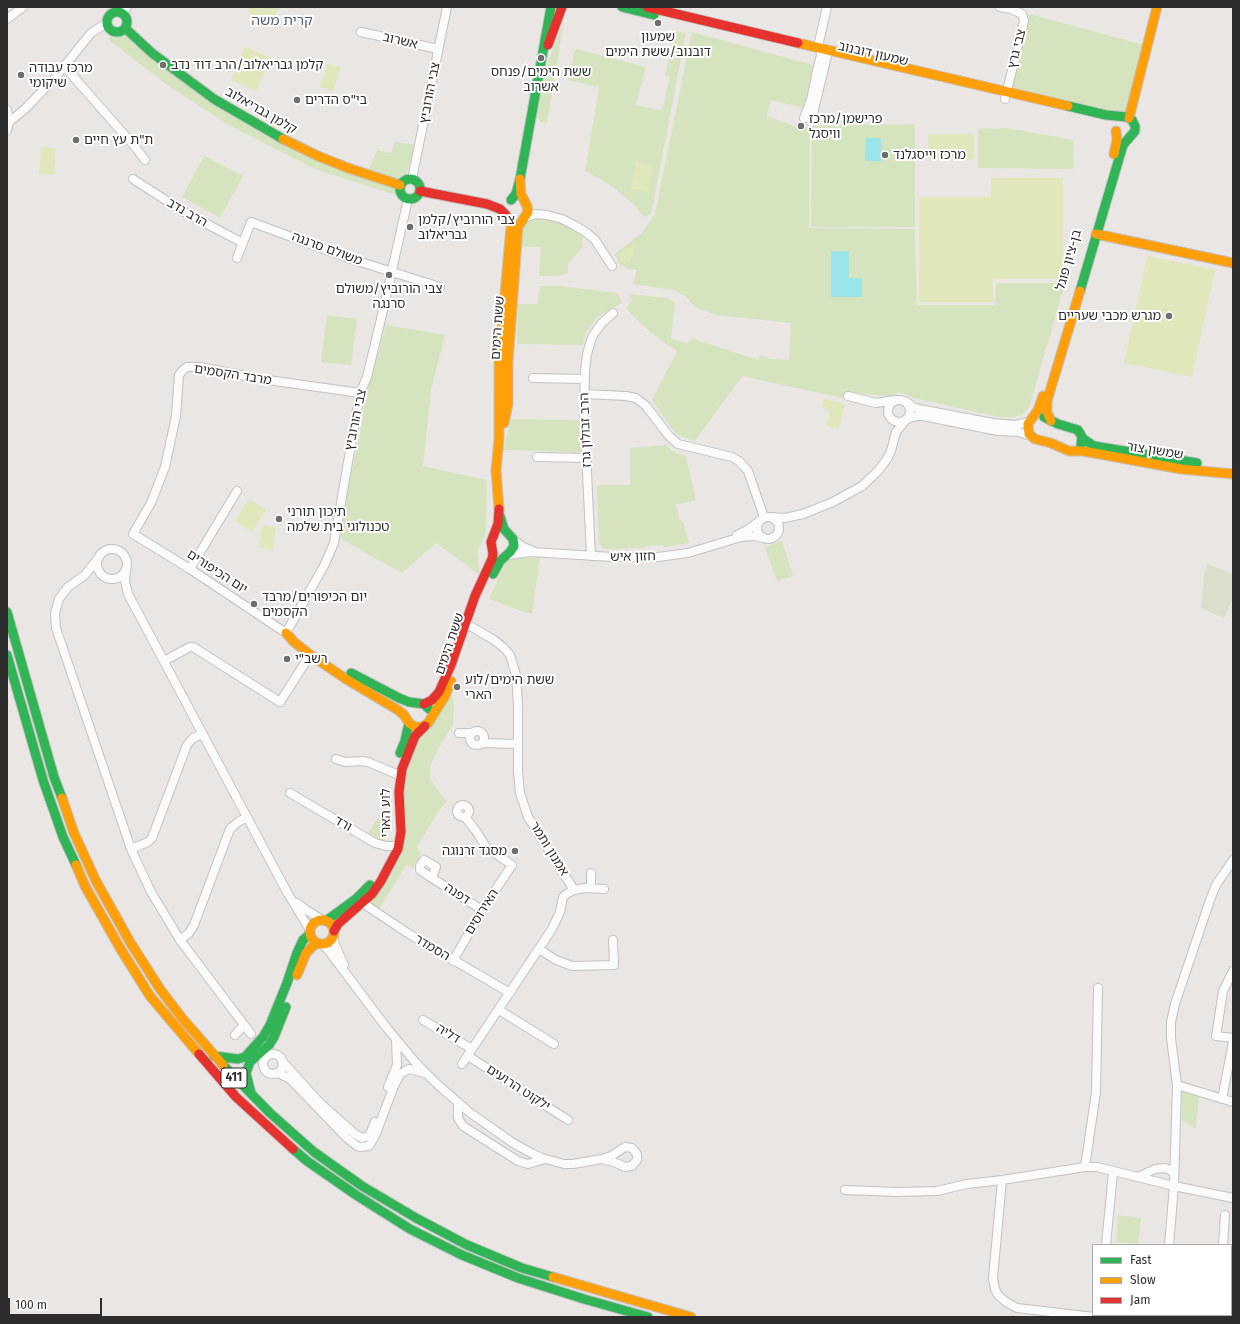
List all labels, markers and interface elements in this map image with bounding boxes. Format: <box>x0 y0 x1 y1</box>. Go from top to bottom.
district label: קרית משה <box>251 13 313 29</box>
marker: שמעון דובנוב/ששת הימים <box>653 18 663 28</box>
street label: צבי גרץ <box>1005 28 1029 70</box>
street label: אשרוב <box>381 29 419 53</box>
place label: שמעון דובנוב/ששת הימים <box>605 29 711 60</box>
street label: שמעון דובנוב <box>836 38 910 70</box>
marker: ששת הימים/פנחס אשרוב <box>536 53 546 63</box>
place label: קלמן גבריאלוב/הרב דוד נדב <box>171 57 324 73</box>
place label: מרכז עבודה שיקומי <box>29 60 93 91</box>
marker: קלמן גבריאלוב/הרב דוד נדב <box>158 60 168 70</box>
street label: צבי הורוביץ <box>416 61 444 125</box>
place label: ששת הימים/פנחס אשרוב <box>491 64 591 95</box>
marker: מרכז עבודה שיקומי <box>16 70 26 80</box>
street label: קלמן גבריאלוב <box>222 84 300 138</box>
place label: בי"ס הדרים <box>305 92 367 108</box>
marker: בי"ס הדרים <box>292 95 302 105</box>
place label: פרישמן/מרכז וויסגל <box>809 111 883 142</box>
marker: פרישמן/מרכז וויסגל <box>796 121 806 131</box>
place label: ת"ת עץ חיים <box>84 132 153 148</box>
marker: ת"ת עץ חיים <box>71 135 81 145</box>
place label: מרכז וייסגלנד <box>893 147 966 163</box>
marker: מרכז וייסגלנד <box>880 150 890 160</box>
street label: הרב נדב <box>164 195 210 231</box>
place label: צבי הורוביץ/קלמן גבריאלוב <box>418 212 515 243</box>
marker: צבי הורוביץ/קלמן גבריאלוב <box>405 222 415 232</box>
street label: בן-ציון פוגל <box>1053 228 1085 292</box>
street label: משולם סרנגה <box>290 229 364 269</box>
marker: צבי הורוביץ/משולם סרנגה <box>384 270 394 280</box>
place label: צבי הורוביץ/משולם סרנגה <box>336 281 442 312</box>
street label: ששת הימים <box>488 295 508 361</box>
place label: מגרש מכבי שעריים <box>1058 308 1161 324</box>
marker: מגרש מכבי שעריים <box>1164 311 1174 321</box>
street label: מרבד הקסמים <box>193 361 273 389</box>
street label: צבי הורוביץ <box>342 388 370 452</box>
street label: הרב זבולון גרז <box>577 392 595 468</box>
street label: שמשון צור <box>1126 439 1184 463</box>
place label: תיכון תורני טכנולוגי בית שלמה <box>287 504 389 535</box>
marker: תיכון תורני טכנולוגי בית שלמה <box>274 514 284 524</box>
street label: יום הכיפורים <box>184 547 250 597</box>
street label: חזון איש <box>610 549 656 565</box>
place label: יום הכיפורים/מרבד הקסמים <box>262 589 367 620</box>
marker: יום הכיפורים/מרבד הקסמים <box>249 599 259 609</box>
street label: ששת הימים <box>432 611 468 677</box>
place label: רשב"י <box>295 651 327 667</box>
marker: רשב"י <box>282 654 292 664</box>
place label: ששת הימים/לוע הארי <box>465 672 554 703</box>
marker: ששת הימים/לוע הארי <box>452 682 462 692</box>
street label: לוע הארי <box>378 789 394 837</box>
street label: ורד <box>331 813 355 835</box>
street label: אמנון ותמר <box>526 819 572 879</box>
place label: מסגד זרנוגה <box>442 843 507 859</box>
marker: מסגד זרנוגה <box>510 846 520 856</box>
street label: דפנה <box>441 880 473 908</box>
street label: האירוסים <box>462 886 502 938</box>
street label: הסמדר <box>411 931 453 965</box>
street label: דליה <box>433 1021 463 1047</box>
street label: ילקוט הרועים <box>483 1062 553 1114</box>
road number: 411 <box>221 1068 247 1088</box>
legend <box>1092 1244 1232 1316</box>
text: Fast <box>1130 1253 1152 1267</box>
text: Slow <box>1130 1273 1156 1287</box>
scale bar <box>10 1290 104 1316</box>
text: Jam <box>1130 1293 1150 1307</box>
text: 100 m <box>15 1298 47 1312</box>

